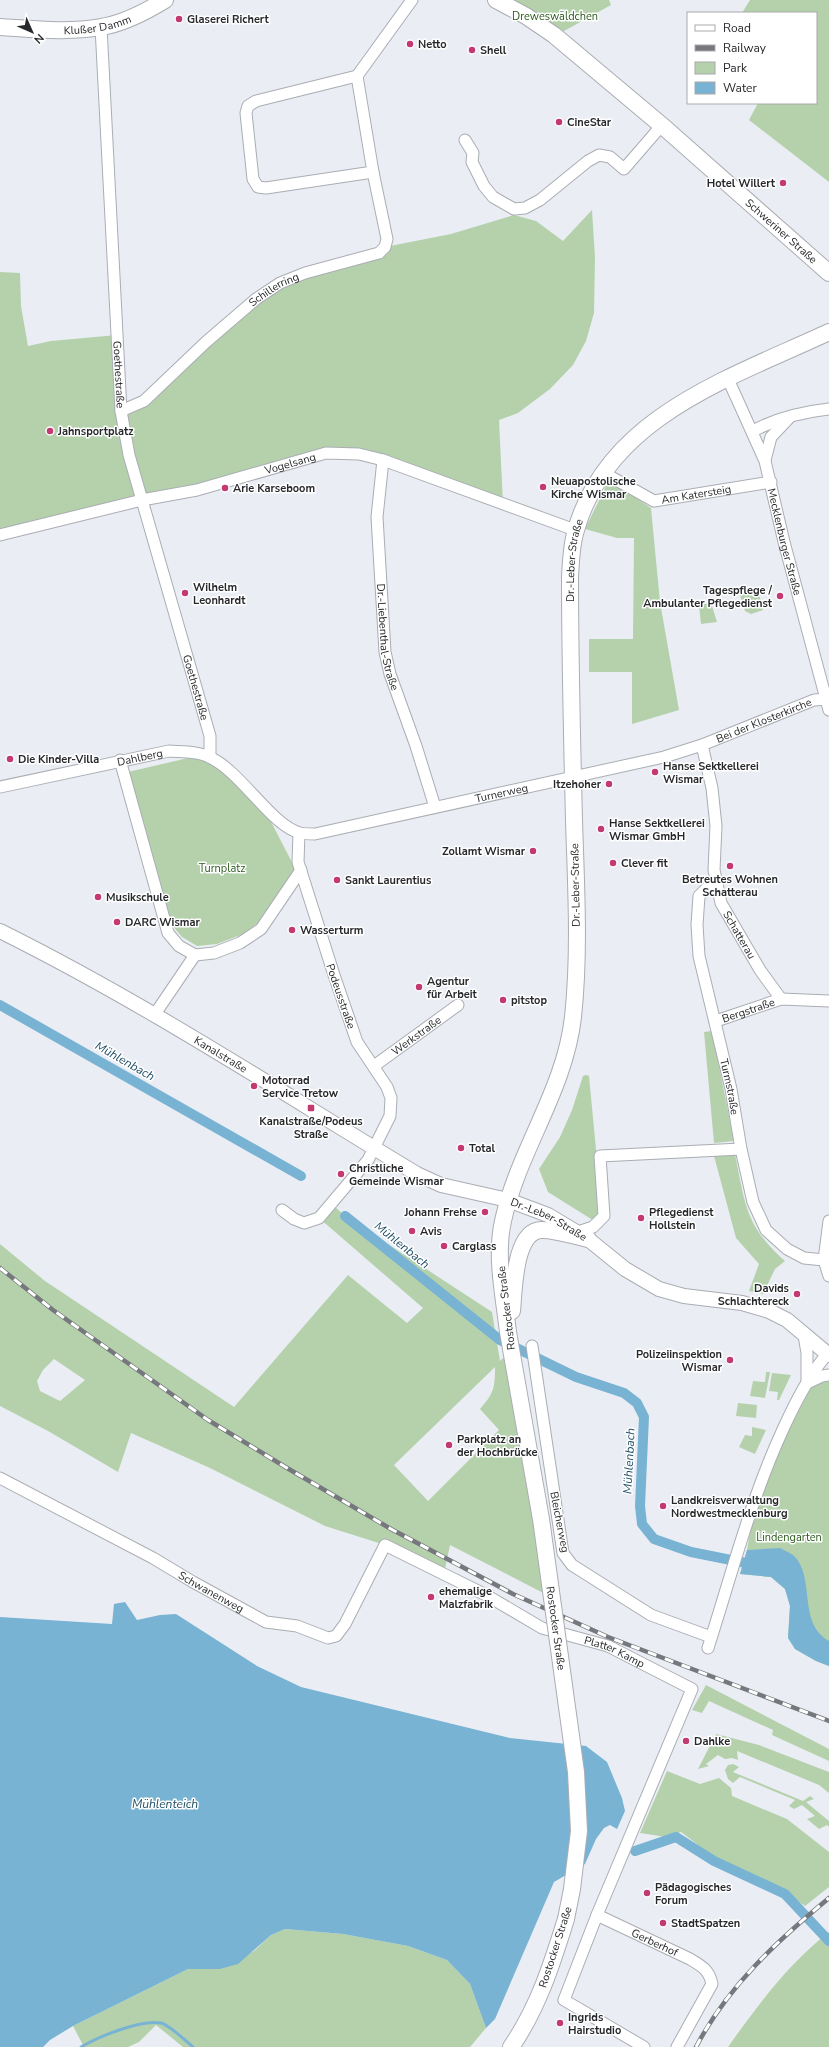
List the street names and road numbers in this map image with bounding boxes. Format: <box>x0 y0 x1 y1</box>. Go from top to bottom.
street label: Klußer Damm <box>64 11 133 38</box>
street label: Schweriner Straße <box>742 195 820 267</box>
street label: Schillerring <box>246 269 301 310</box>
street label: Goethestraße <box>109 340 128 409</box>
street label: Vogelsang <box>262 449 317 478</box>
street label: Am Katersteig <box>660 482 732 508</box>
street label: Mecklenburger Straße <box>764 487 805 597</box>
street label: Dr.-Leber-Straße <box>563 517 587 602</box>
street label: Dr.-Liebenthal-Straße <box>373 583 402 693</box>
street label: Goethestraße <box>179 653 212 722</box>
street label: Bei der Klosterkirche <box>714 695 814 747</box>
street label: Dahlberg <box>116 746 164 770</box>
street label: Turnerweg <box>474 780 529 806</box>
street label: Dr.-Leber-Straße <box>567 843 584 927</box>
street label: Schatterau <box>719 908 759 962</box>
street label: Podeusstraße <box>322 962 359 1031</box>
street label: Bergstraße <box>720 995 777 1027</box>
street label: Werkstraße <box>388 1013 444 1059</box>
street label: Kanalstraße <box>191 1033 250 1077</box>
street label: Turmstraße <box>716 1057 742 1116</box>
street label: Dr.-Leber-Straße <box>508 1195 590 1245</box>
street label: Rostocker Straße <box>494 1265 519 1351</box>
street label: Bleicherweg <box>546 1490 573 1554</box>
street label: Schwanenweg <box>175 1568 246 1616</box>
street label: Rostocker Straße <box>542 1585 569 1671</box>
street label: Platter Kamp <box>582 1633 647 1672</box>
street label: Rostocker Straße <box>535 1905 576 1990</box>
street label: Gerberhof <box>629 1925 681 1960</box>

